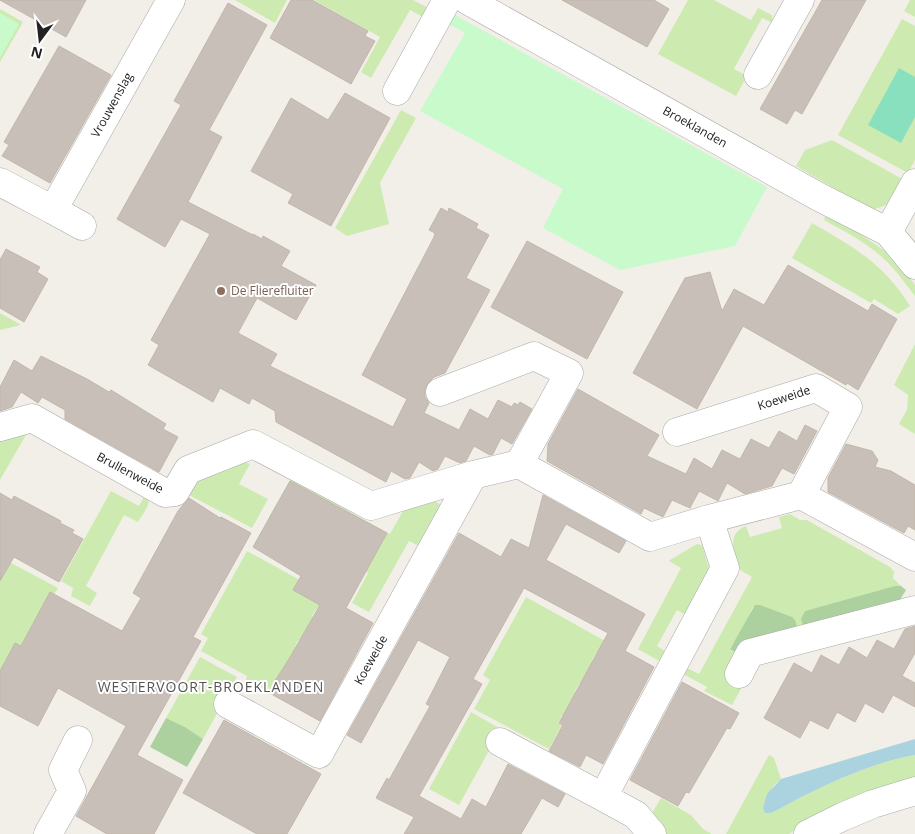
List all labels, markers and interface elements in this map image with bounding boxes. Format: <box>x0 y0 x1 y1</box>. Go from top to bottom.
north arrow <box>15 15 65 65</box>
text: N <box>29 42 44 64</box>
street label: Vrouwenslag <box>87 69 137 140</box>
street label: Broeklanden <box>660 102 731 151</box>
place label: De Flierefluiter <box>231 282 314 299</box>
marker: De Flierefluiter <box>215 285 227 297</box>
street label: Koeweide <box>755 381 813 414</box>
street label: Brullenweide <box>94 448 167 497</box>
street label: Koeweide <box>350 632 391 688</box>
district label: WESTERVOORT-BROEKLANDEN <box>98 677 324 696</box>

